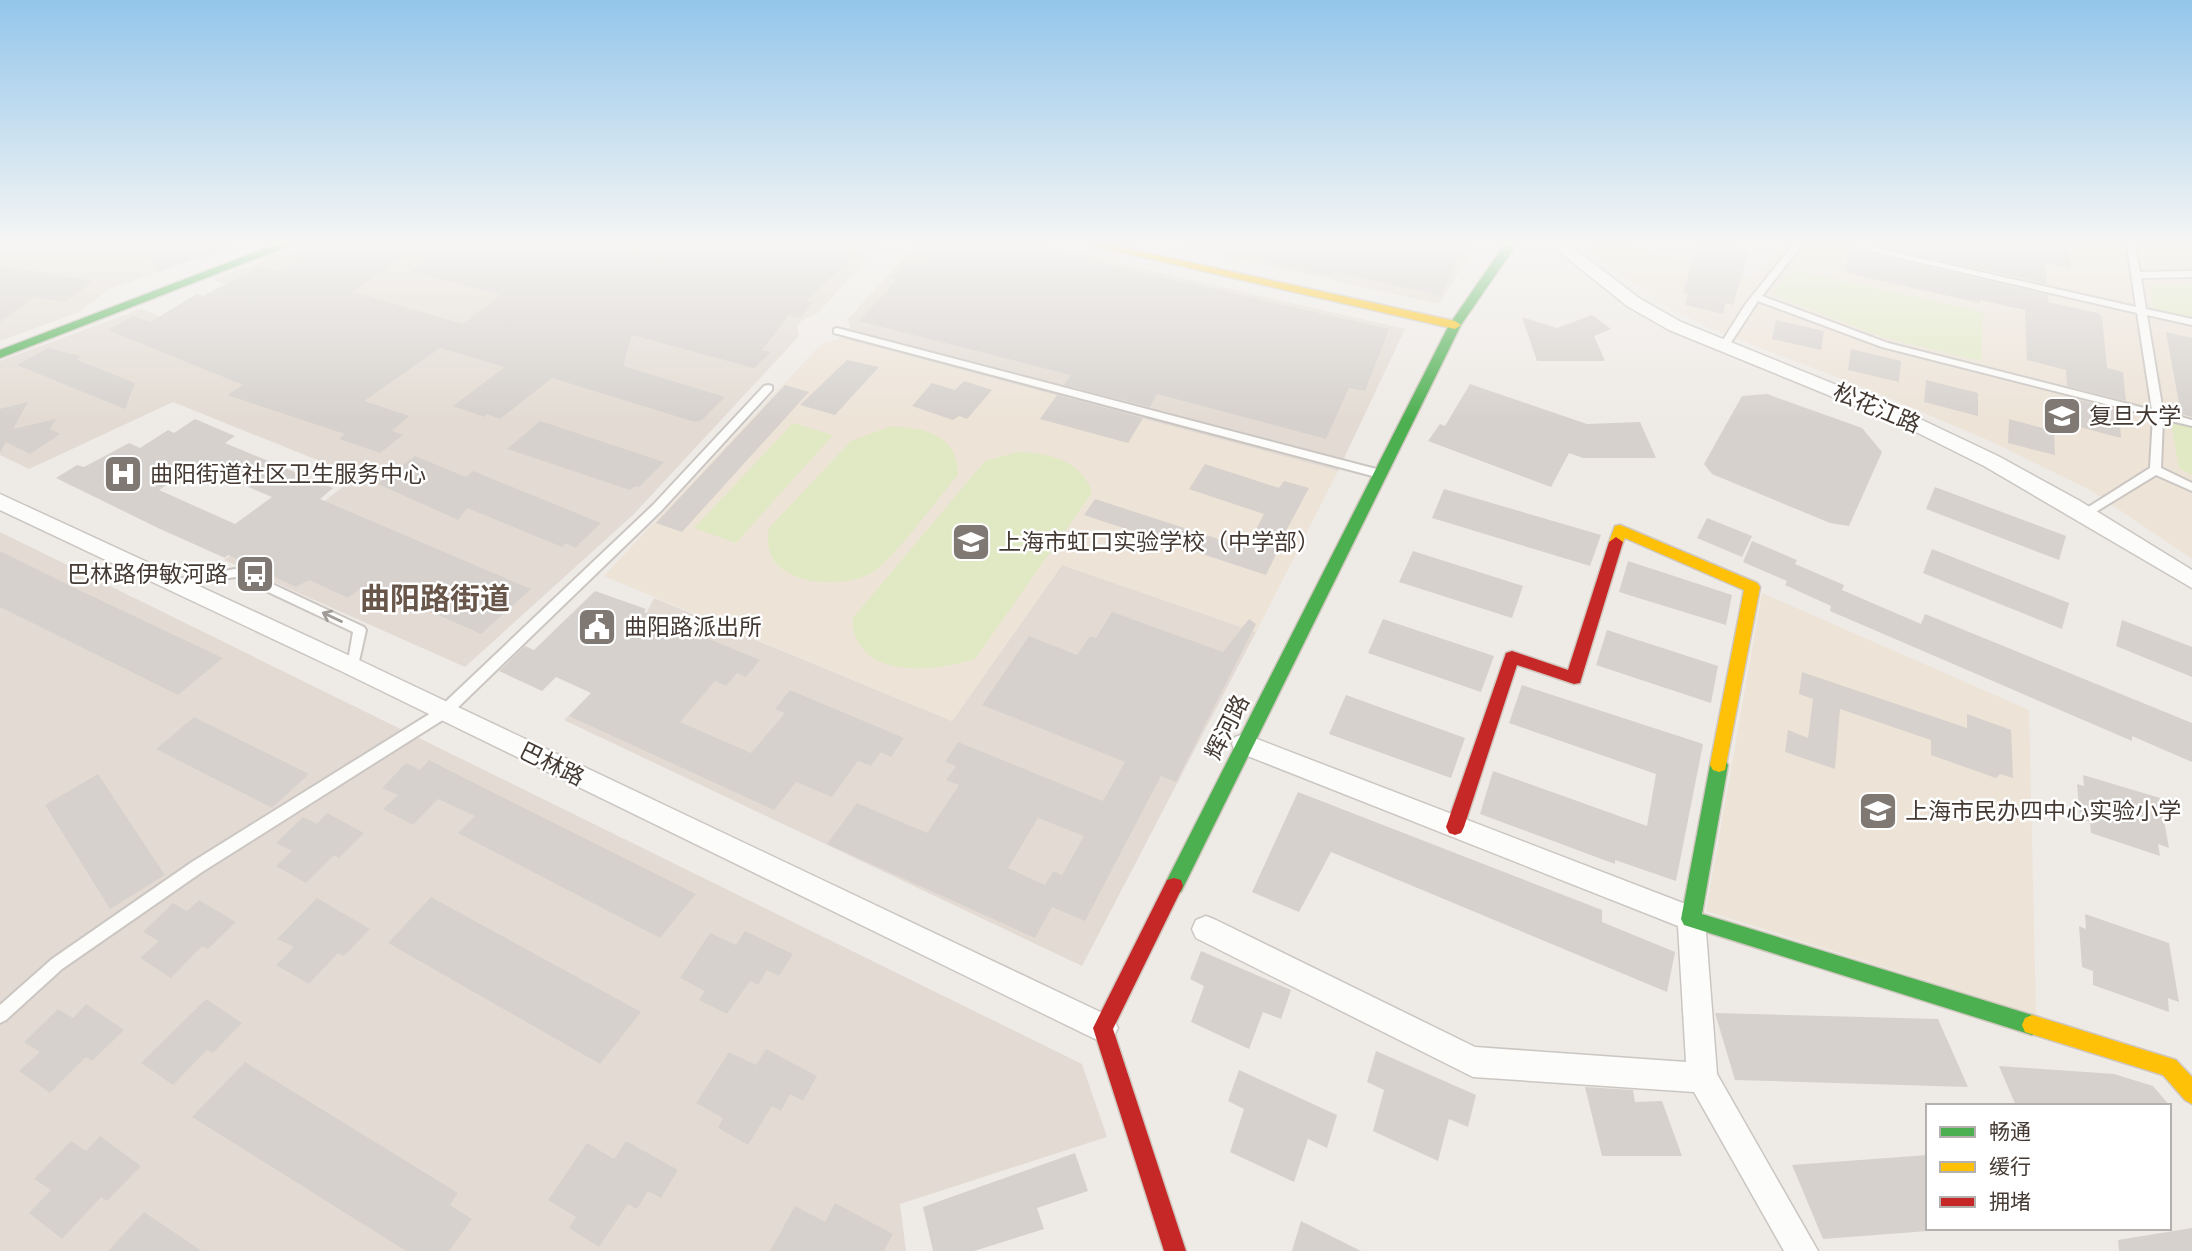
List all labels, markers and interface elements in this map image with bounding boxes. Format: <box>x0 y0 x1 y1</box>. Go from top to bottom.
street label: 松花江路 <box>1829 378 1924 439</box>
school or university icon: 复旦大学 <box>2041 395 2083 437</box>
place label: 复旦大学 <box>2089 403 2181 430</box>
hospital icon: 曲阳街道社区卫生服务中心 <box>102 453 144 495</box>
place label: 曲阳街道社区卫生服务中心 <box>150 461 426 488</box>
school or university icon: 上海市虹口实验学校（中学部） <box>950 521 992 563</box>
place label: 上海市虹口实验学校（中学部） <box>998 529 1320 556</box>
bus stop icon: 巴林路伊敏河路 <box>234 553 276 595</box>
place label: 巴林路伊敏河路 <box>67 561 228 588</box>
district label: 曲阳路街道 <box>360 581 510 617</box>
public building icon: 曲阳路派出所 <box>576 606 618 648</box>
one-way arrow <box>322 610 343 623</box>
place label: 曲阳路派出所 <box>624 614 762 641</box>
street label: 辉河路 <box>1200 690 1255 764</box>
street label: 巴林路 <box>515 737 589 792</box>
school or university icon: 上海市民办四中心实验小学 <box>1857 790 1899 832</box>
place label: 上海市民办四中心实验小学 <box>1905 798 2181 825</box>
legend <box>1926 1104 2171 1230</box>
text: 畅通 <box>1989 1120 2031 1144</box>
text: 缓行 <box>1989 1155 2031 1179</box>
text: 拥堵 <box>1989 1190 2031 1214</box>

